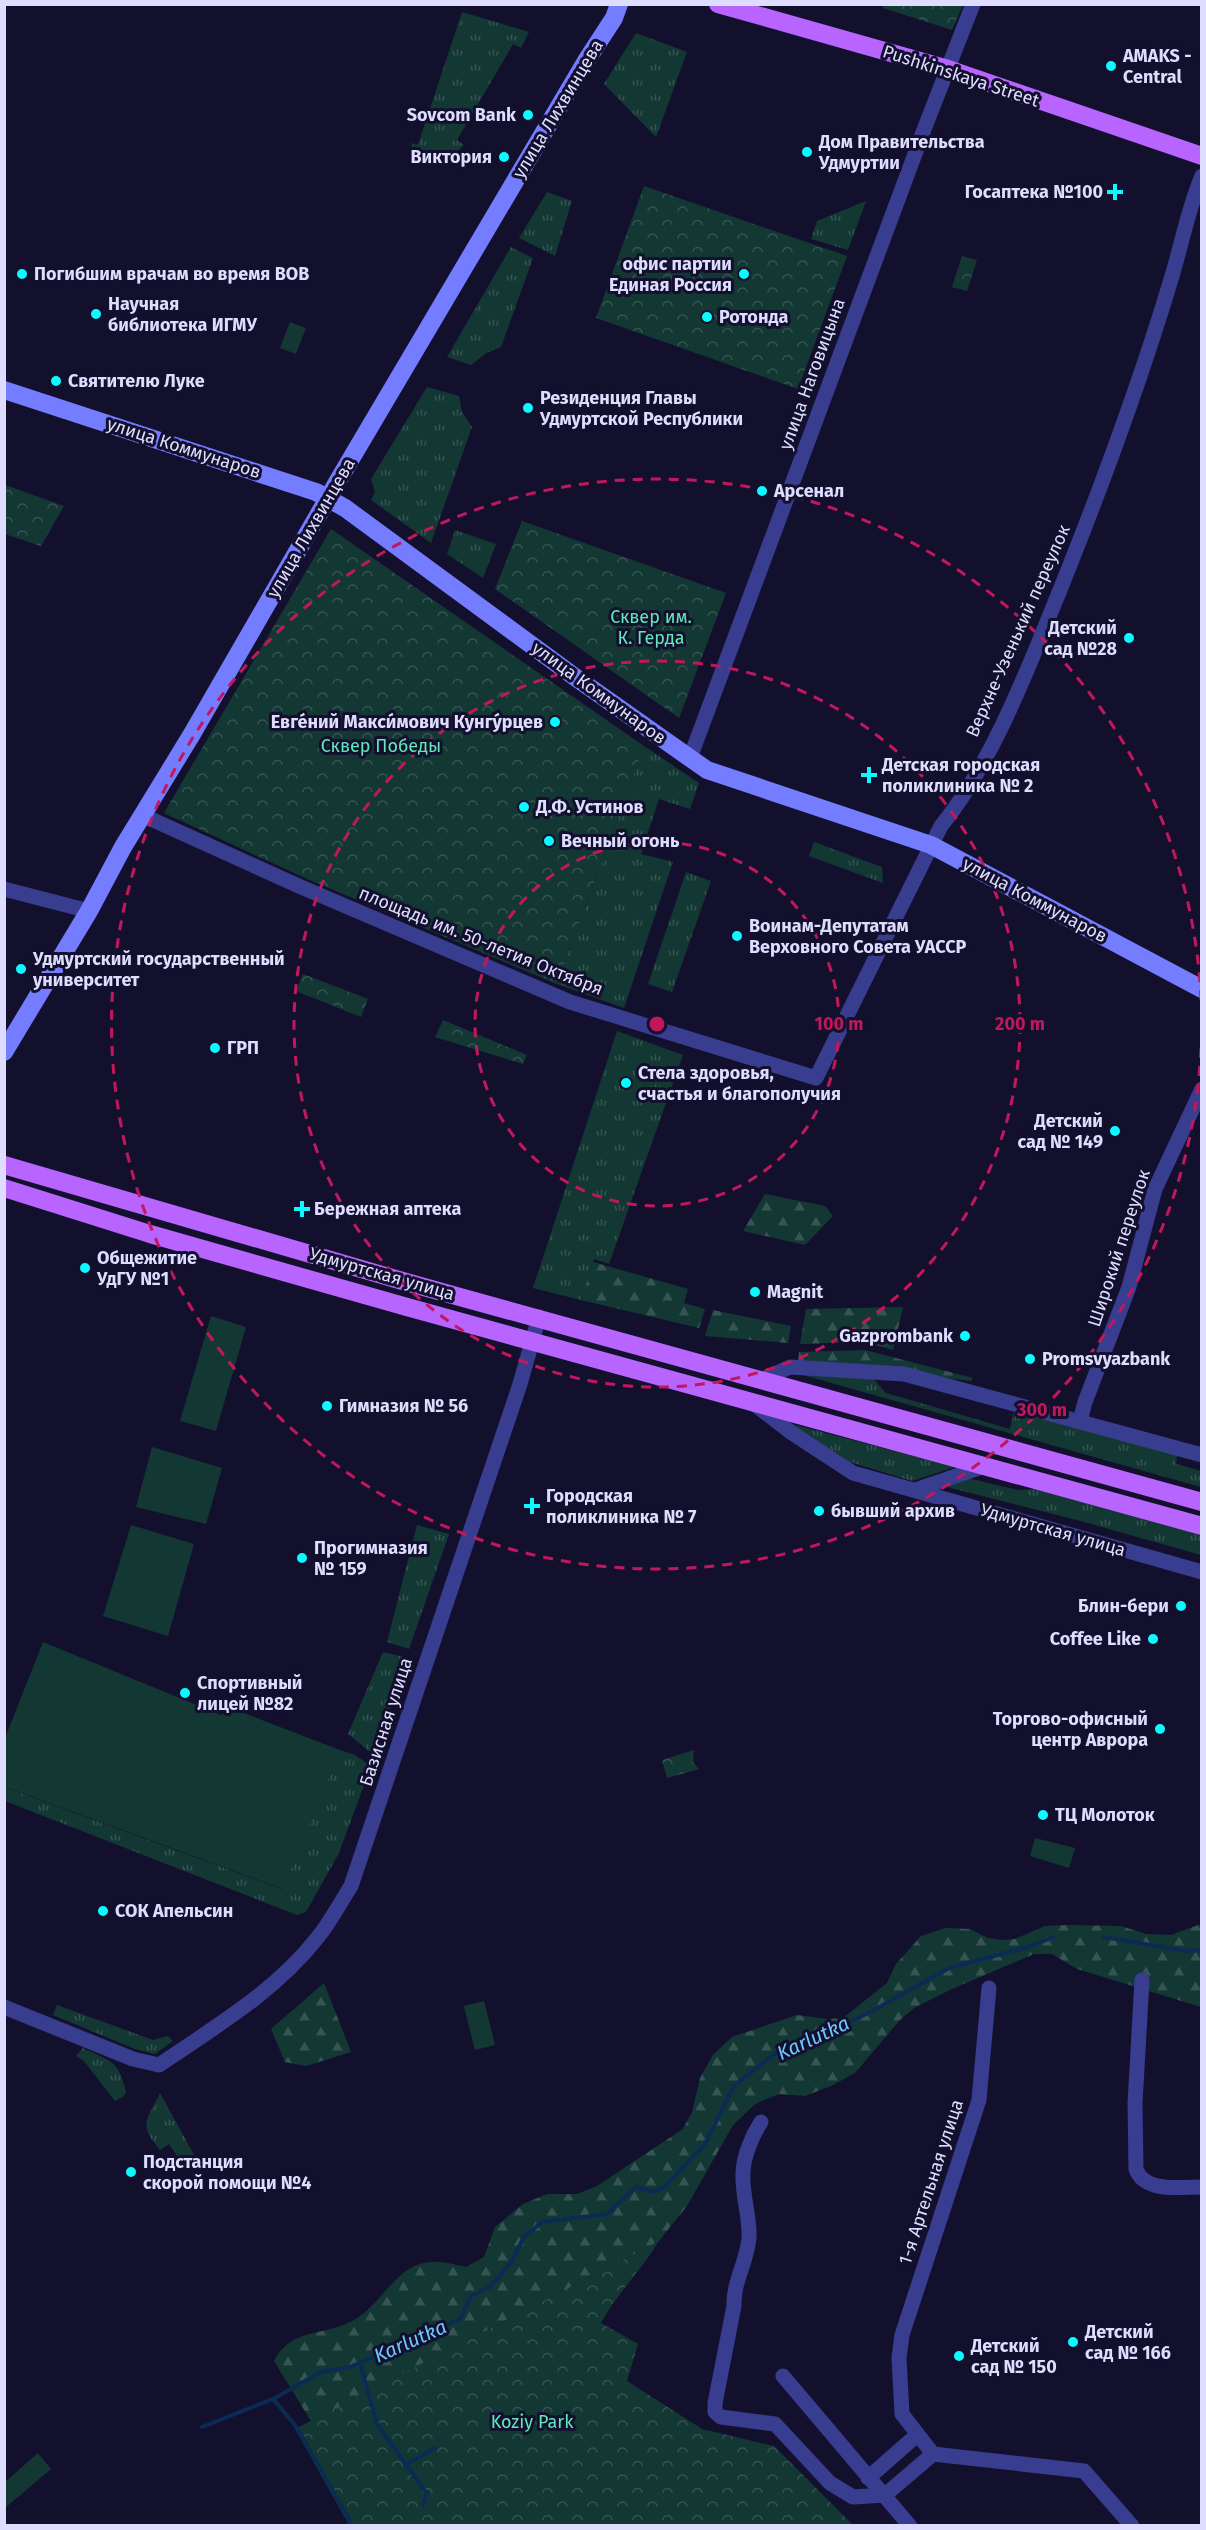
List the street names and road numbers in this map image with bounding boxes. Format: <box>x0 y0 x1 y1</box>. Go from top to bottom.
street label: улица Лихвинцева <box>508 36 608 182</box>
street label: Pushkinskaya Street <box>880 40 1042 112</box>
street label: улица Наговицына <box>774 295 850 453</box>
street label: улица Коммунаров <box>104 413 264 483</box>
street label: улица Лихвинцева <box>262 454 360 602</box>
street label: Верхне-Узенький переулок <box>961 521 1075 741</box>
street label: улица Коммунаров <box>528 637 670 749</box>
street label: улица Коммунаров <box>959 853 1111 947</box>
street label: площадь им. 50-летия Октября <box>356 882 606 1000</box>
street label: Широкий переулок <box>1083 1166 1155 1329</box>
street label: Удмуртская улица <box>307 1243 457 1305</box>
street label: Удмуртская улица <box>978 1499 1128 1561</box>
street label: Базисная улица <box>355 1655 417 1789</box>
street label: 1-я Артельная улица <box>894 2097 968 2267</box>

